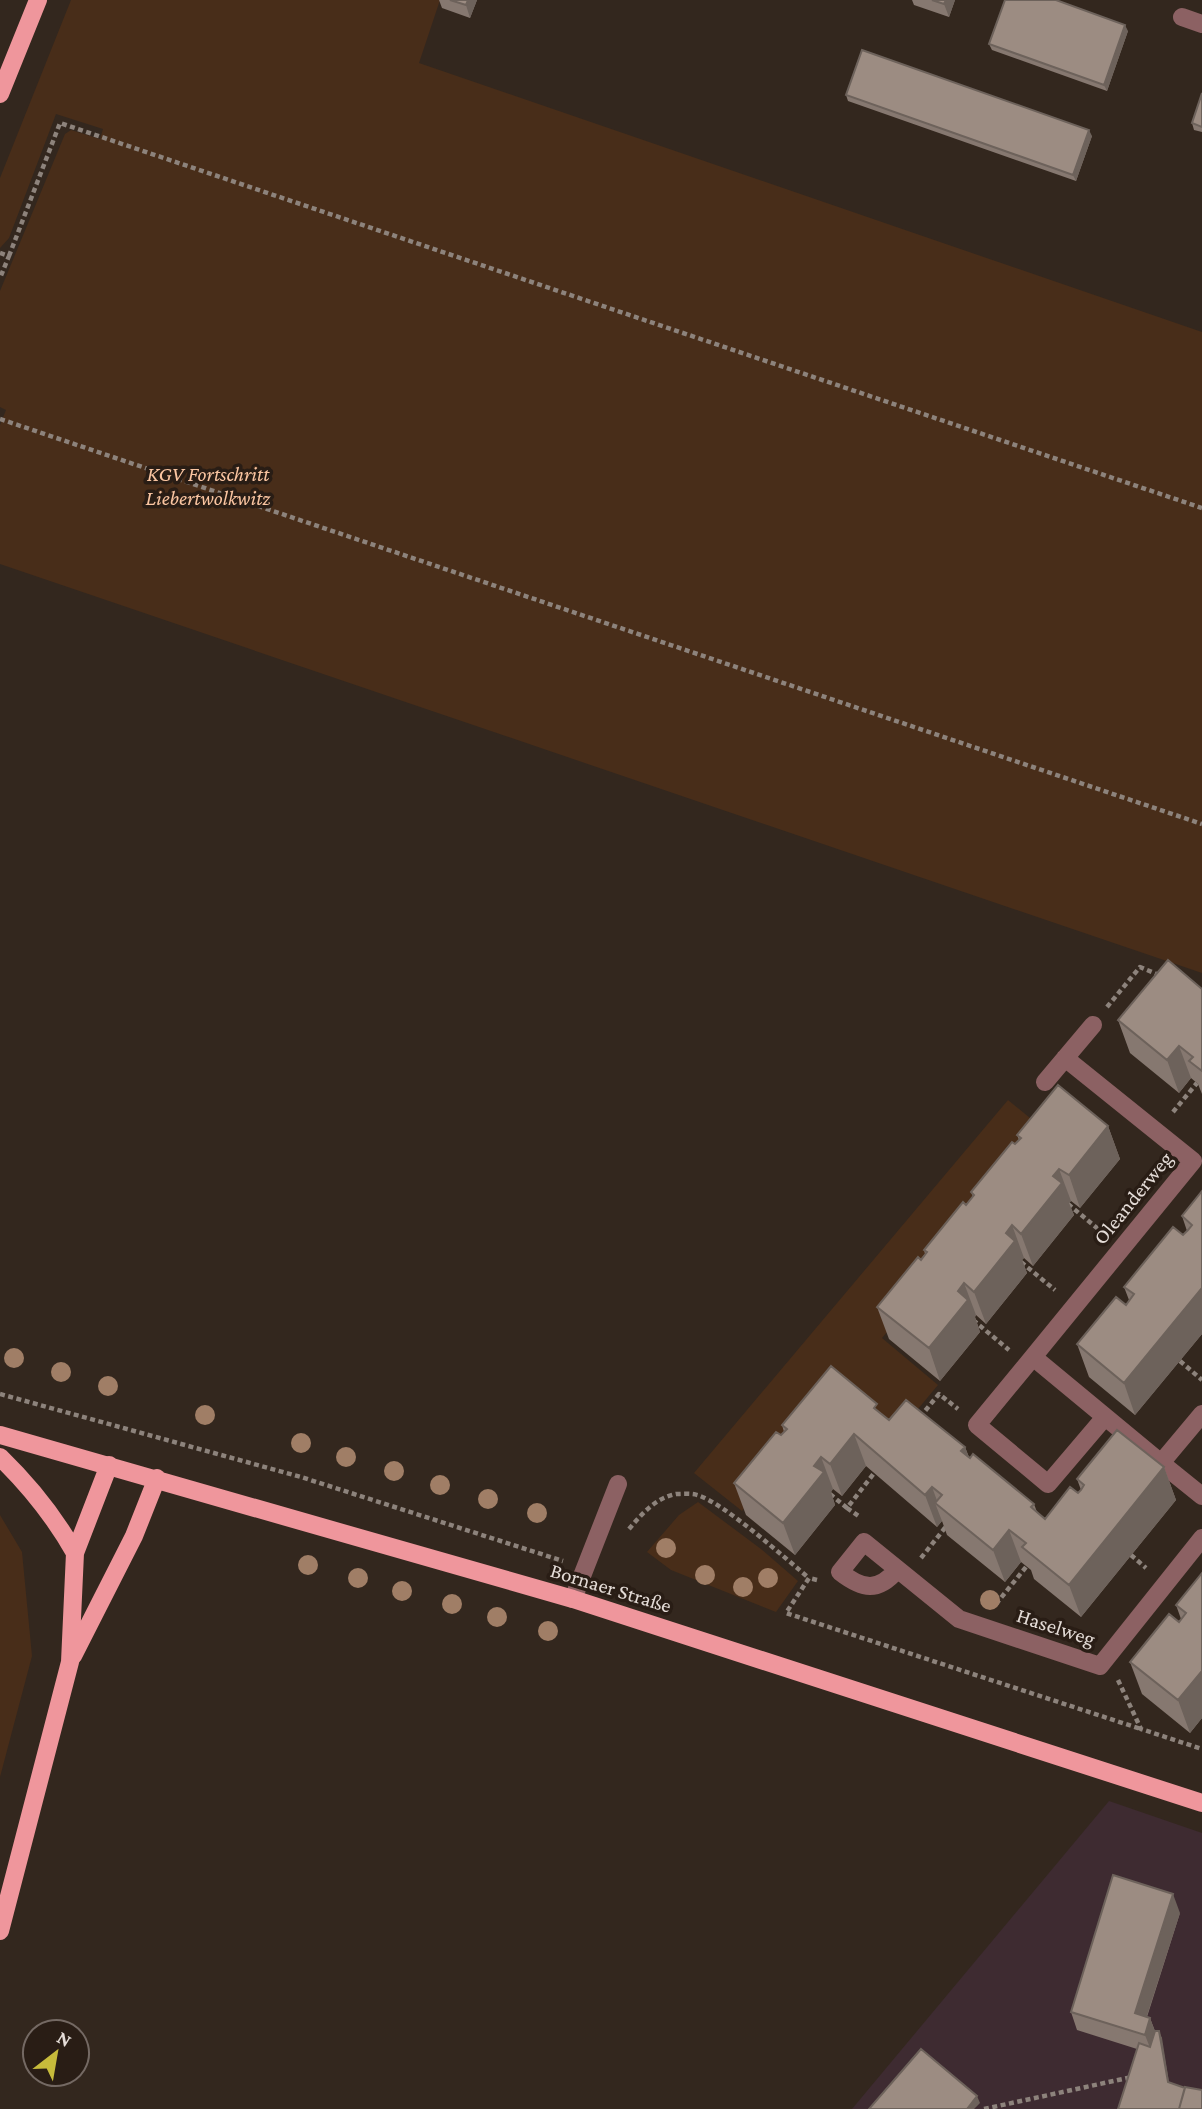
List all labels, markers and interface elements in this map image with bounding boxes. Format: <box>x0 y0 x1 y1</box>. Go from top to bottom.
park label: KGV Fortschritt Liebertwolkwitz <box>146 462 271 510</box>
street label: Oleanderweg <box>1088 1147 1178 1249</box>
street label: Bornaer Straße <box>547 1558 675 1618</box>
street label: Haselweg <box>1014 1603 1098 1651</box>
north arrow <box>21 2018 91 2088</box>
text: N <box>54 2027 75 2051</box>

